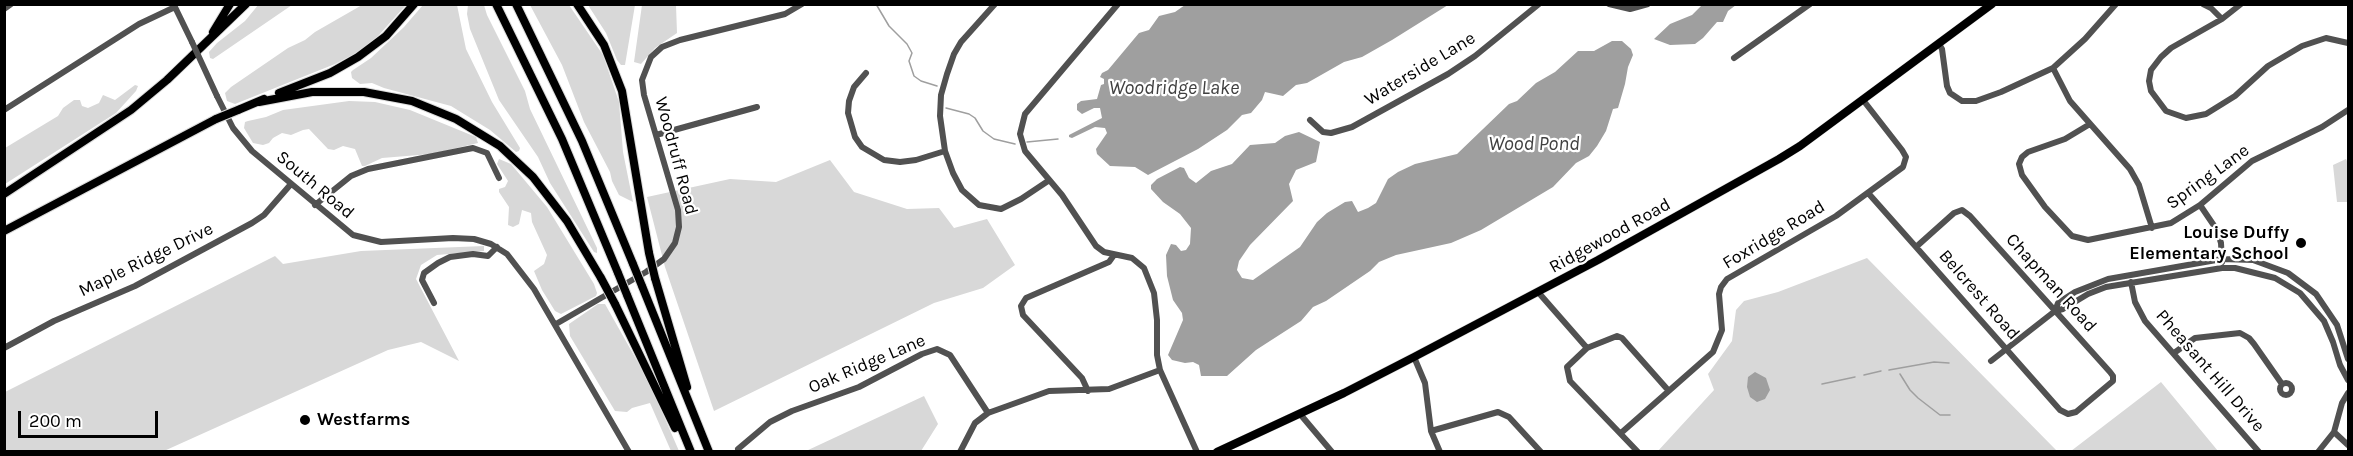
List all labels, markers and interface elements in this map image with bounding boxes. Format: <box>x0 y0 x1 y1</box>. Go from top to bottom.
street label: Waterside Lane <box>1361 27 1479 111</box>
water label: Woodridge Lake <box>1109 76 1239 100</box>
street label: Woodruff Road <box>650 95 702 217</box>
water label: Wood Pond <box>1488 132 1580 156</box>
street label: Spring Lane <box>2162 140 2254 214</box>
street label: South Road <box>272 146 358 224</box>
street label: Ridgewood Road <box>1545 194 1675 278</box>
street label: Foxridge Road <box>1719 196 1829 274</box>
street label: Maple Ridge Drive <box>75 218 217 302</box>
place label: Louise Duffy Elementary School <box>2129 222 2289 264</box>
street label: Chapman Road <box>2001 229 2101 337</box>
marker: Louise Duffy Elementary School <box>2294 236 2308 250</box>
street label: Belcrest Road <box>1934 245 2024 345</box>
street label: Pheasant Hill Drive <box>2151 305 2269 437</box>
street label: Oak Ridge Lane <box>805 330 929 398</box>
scale bar <box>21 399 160 437</box>
place label: Westfarms <box>317 409 410 431</box>
text: 200 m <box>29 410 82 432</box>
marker: Westfarms <box>298 413 312 427</box>

